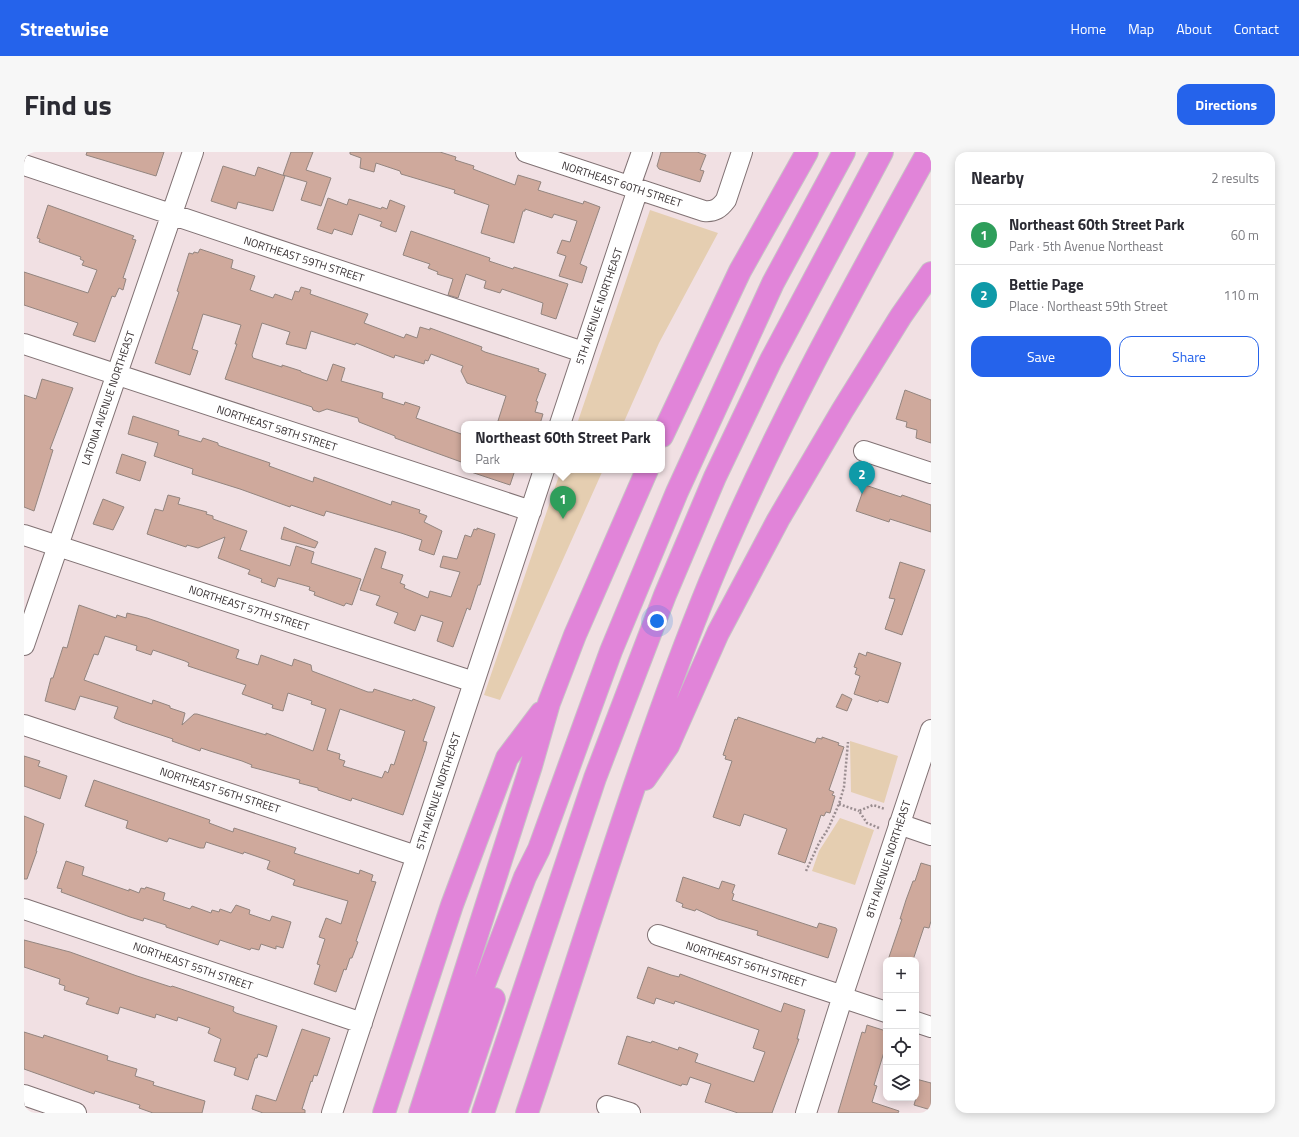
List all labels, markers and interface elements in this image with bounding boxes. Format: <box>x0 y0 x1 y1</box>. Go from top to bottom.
text: Streetwise <box>20 14 109 43</box>
text: Home <box>1071 18 1106 39</box>
text: Map <box>1128 18 1154 39</box>
text: About <box>1176 18 1212 39</box>
text: Contact <box>1234 18 1279 39</box>
text: Find us <box>24 83 112 126</box>
button: Directions <box>1177 84 1275 125</box>
street label: NORTHEAST 60TH STREET <box>560 157 684 211</box>
text: Nearby <box>971 165 1024 191</box>
text: 2 results <box>1211 168 1259 188</box>
text: Northeast 60th Street Park <box>1009 213 1185 236</box>
text: 1 <box>980 225 988 245</box>
text: 60 m <box>1231 225 1259 245</box>
street label: NORTHEAST 59TH STREET <box>242 232 366 286</box>
text: Park · 5th Avenue Northeast <box>1009 236 1163 256</box>
street label: 5TH AVENUE NORTHEAST <box>572 245 627 366</box>
text: Bettie Page <box>1009 273 1084 296</box>
text: 2 <box>980 285 988 305</box>
text: 110 m <box>1223 285 1259 305</box>
text: Place · Northeast 59th Street <box>1009 296 1168 316</box>
street label: LATONA AVENUE NORTHEAST <box>77 328 139 467</box>
button: Save <box>971 336 1111 377</box>
button: Share <box>1119 336 1259 377</box>
street label: NORTHEAST 58TH STREET <box>215 401 339 455</box>
popup <box>461 421 665 473</box>
text: Northeast 60th Street Park <box>475 426 651 449</box>
text: Park <box>475 449 500 469</box>
pin: 2 <box>849 461 875 494</box>
pin: 1 <box>550 486 576 519</box>
street label: NORTHEAST 57TH STREET <box>187 581 311 635</box>
your location <box>647 611 667 631</box>
street label: 5TH AVENUE NORTHEAST <box>411 730 465 852</box>
street label: NORTHEAST 56TH STREET <box>158 763 282 817</box>
street label: 8TH AVENUE NORTHEAST <box>861 798 915 920</box>
street label: NORTHEAST 56TH STREET <box>684 937 808 991</box>
street label: NORTHEAST 55TH STREET <box>131 938 255 994</box>
map controls <box>883 957 919 1101</box>
button: + <box>883 957 919 993</box>
button: − <box>883 993 919 1029</box>
button: locate <box>883 1029 919 1065</box>
button: layers <box>883 1065 919 1101</box>

